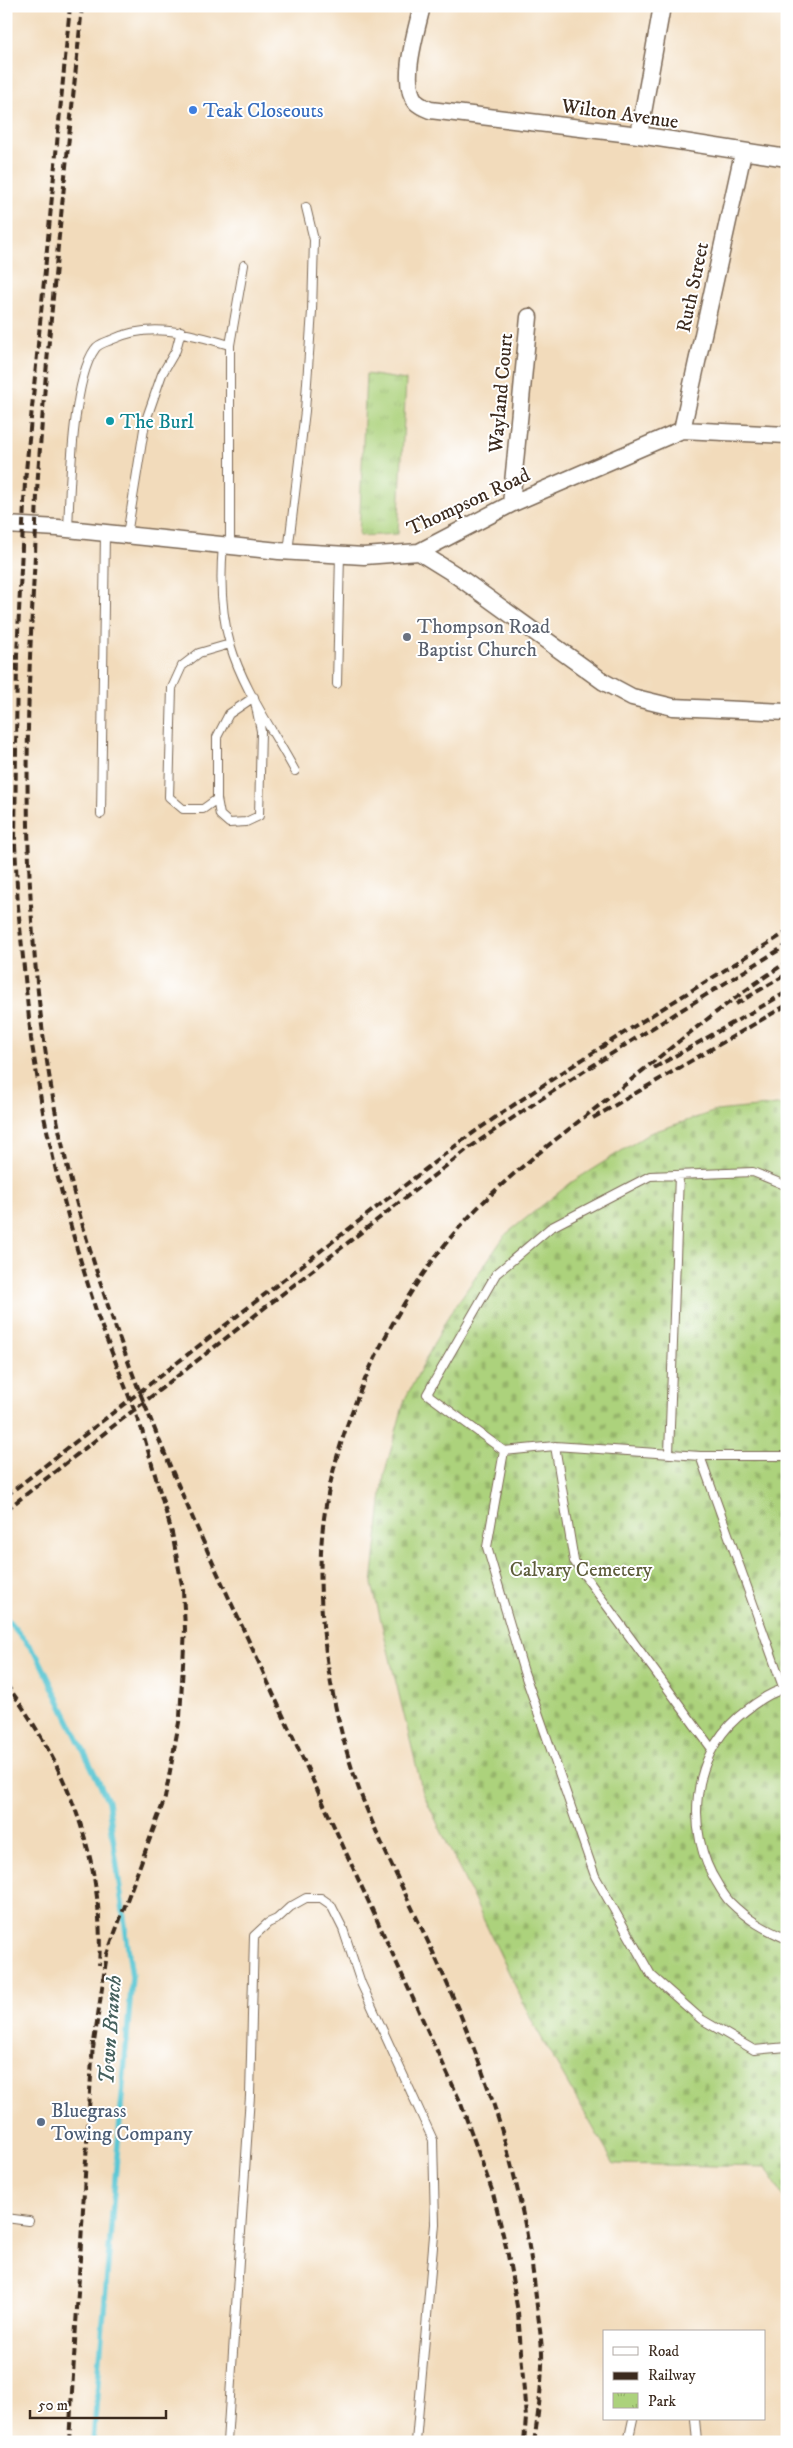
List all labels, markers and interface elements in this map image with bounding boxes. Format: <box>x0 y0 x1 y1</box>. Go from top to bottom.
street label: Wilton Avenue <box>559 94 680 135</box>
place label: Teak Closeouts <box>203 99 324 124</box>
marker: Teak Closeouts <box>187 104 199 116</box>
street label: Ruth Street <box>672 240 715 335</box>
street label: Wayland Court <box>484 332 519 455</box>
place label: The Burl <box>120 410 194 435</box>
marker: The Burl <box>104 415 116 427</box>
street label: Thompson Road <box>403 463 534 542</box>
place label: Thompson Road Baptist Church <box>417 615 550 663</box>
marker: Thompson Road Baptist Church <box>401 631 413 643</box>
park label: Calvary Cemetery <box>510 1558 653 1583</box>
water label: Town Branch <box>94 1975 128 2086</box>
place label: Bluegrass Towing Company <box>51 2099 193 2147</box>
marker: Bluegrass Towing Company <box>35 2116 47 2128</box>
legend <box>603 2330 766 2420</box>
text: Road <box>648 2342 680 2361</box>
text: Railway <box>648 2366 696 2385</box>
scale bar <box>30 2388 166 2420</box>
text: Park <box>648 2392 677 2411</box>
text: 50 m <box>38 2396 68 2415</box>

